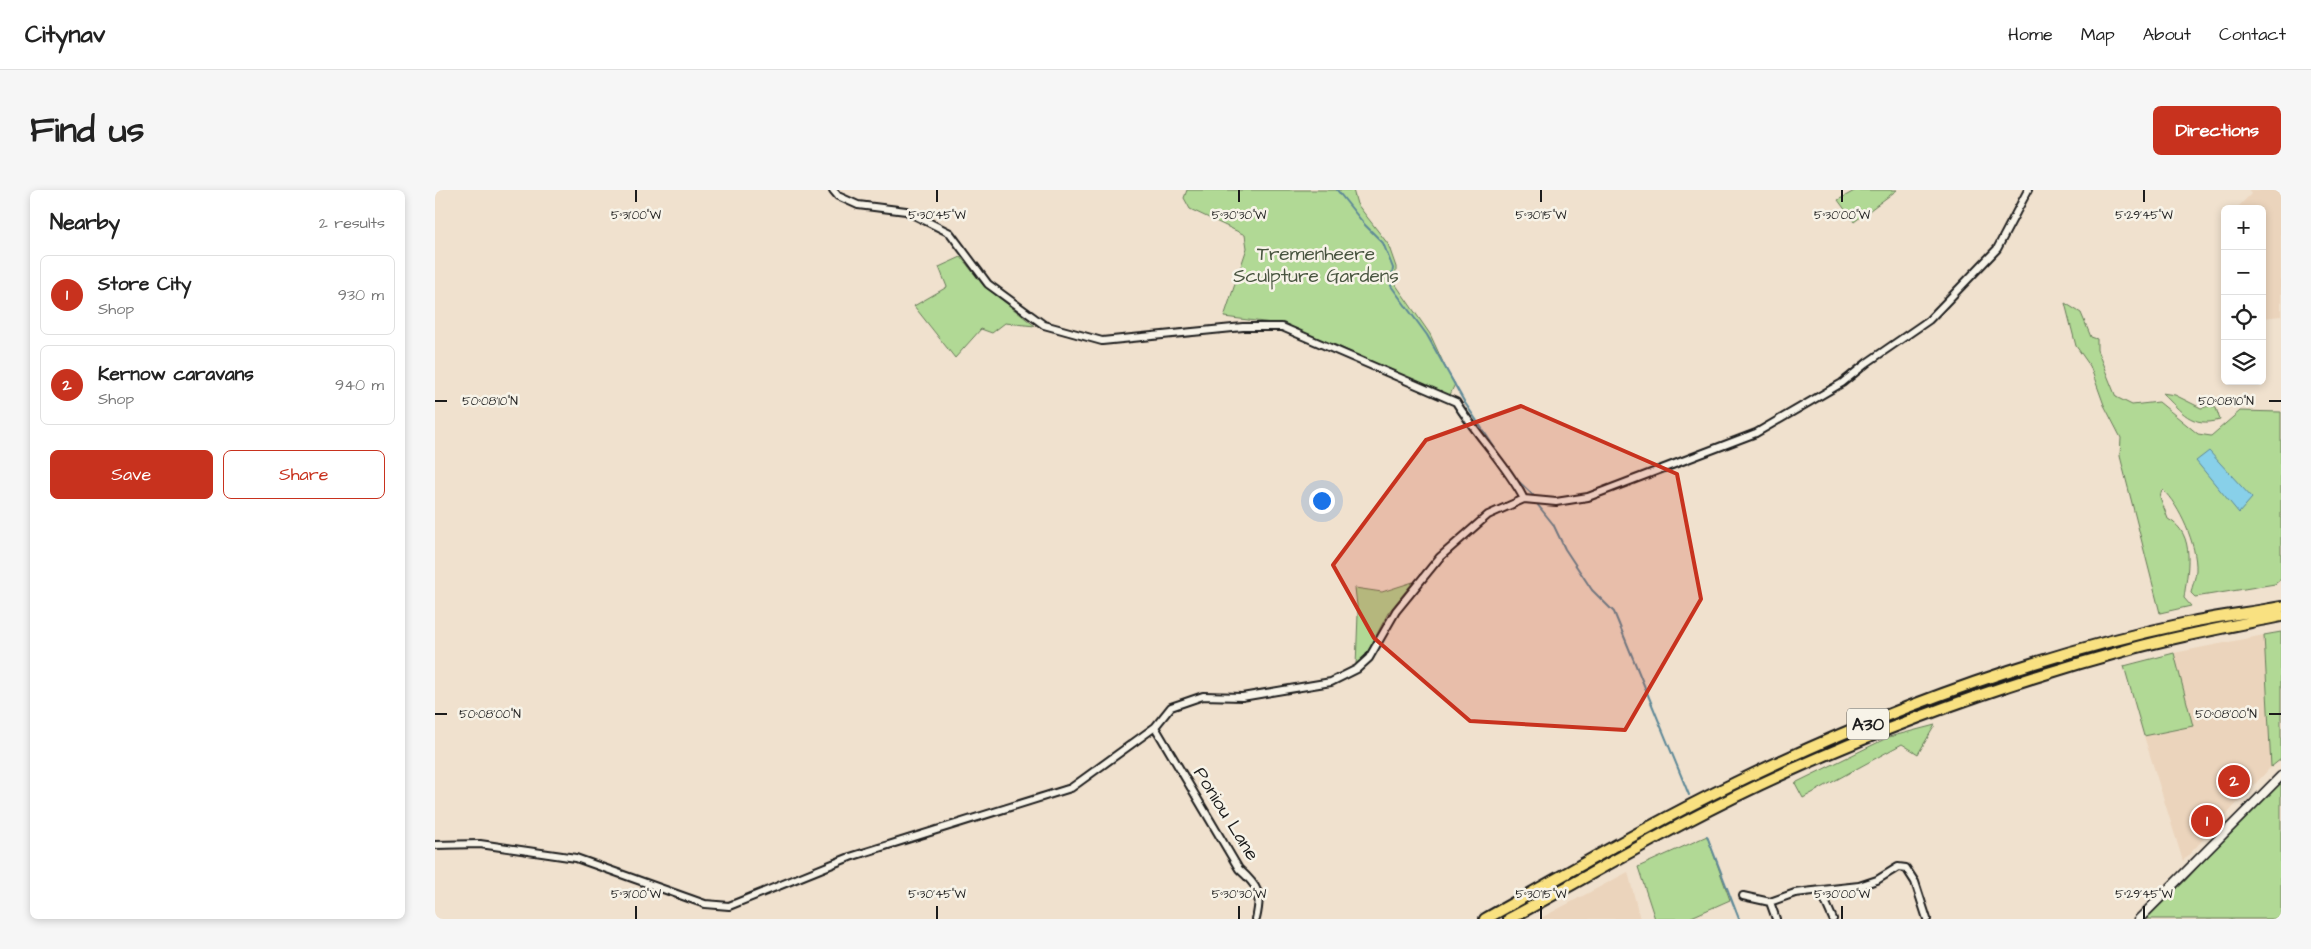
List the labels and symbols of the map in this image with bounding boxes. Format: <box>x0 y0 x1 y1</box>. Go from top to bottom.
text: 5°31'00"W <box>611 207 662 224</box>
text: 5°30'45"W <box>908 207 966 224</box>
text: 5°30'30"W <box>1212 207 1267 224</box>
text: 5°30'15"W <box>1516 207 1567 224</box>
text: 5°30'00"W <box>1814 207 1871 224</box>
text: 5°29'45"W <box>2115 207 2173 224</box>
park label: Tremenheere Sculpture Gardens <box>1233 241 1399 290</box>
text: 50°08'10"N <box>462 393 518 410</box>
text: 50°08'10"N <box>2198 393 2254 410</box>
your location <box>1309 488 1335 514</box>
text: 50°08'00"N <box>459 706 521 723</box>
text: 50°08'00"N <box>2195 706 2257 723</box>
road number: A30 <box>1847 708 1889 740</box>
street label: Poniou Lane <box>1187 762 1265 866</box>
pin: 2 <box>2218 762 2250 800</box>
pin: 1 <box>2191 802 2223 840</box>
text: 5°31'00"W <box>611 886 662 903</box>
text: 5°30'45"W <box>908 886 966 903</box>
text: 5°30'30"W <box>1212 886 1267 903</box>
text: 5°30'15"W <box>1516 886 1567 903</box>
text: 5°30'00"W <box>1814 886 1871 903</box>
text: 5°29'45"W <box>2115 886 2173 903</box>

